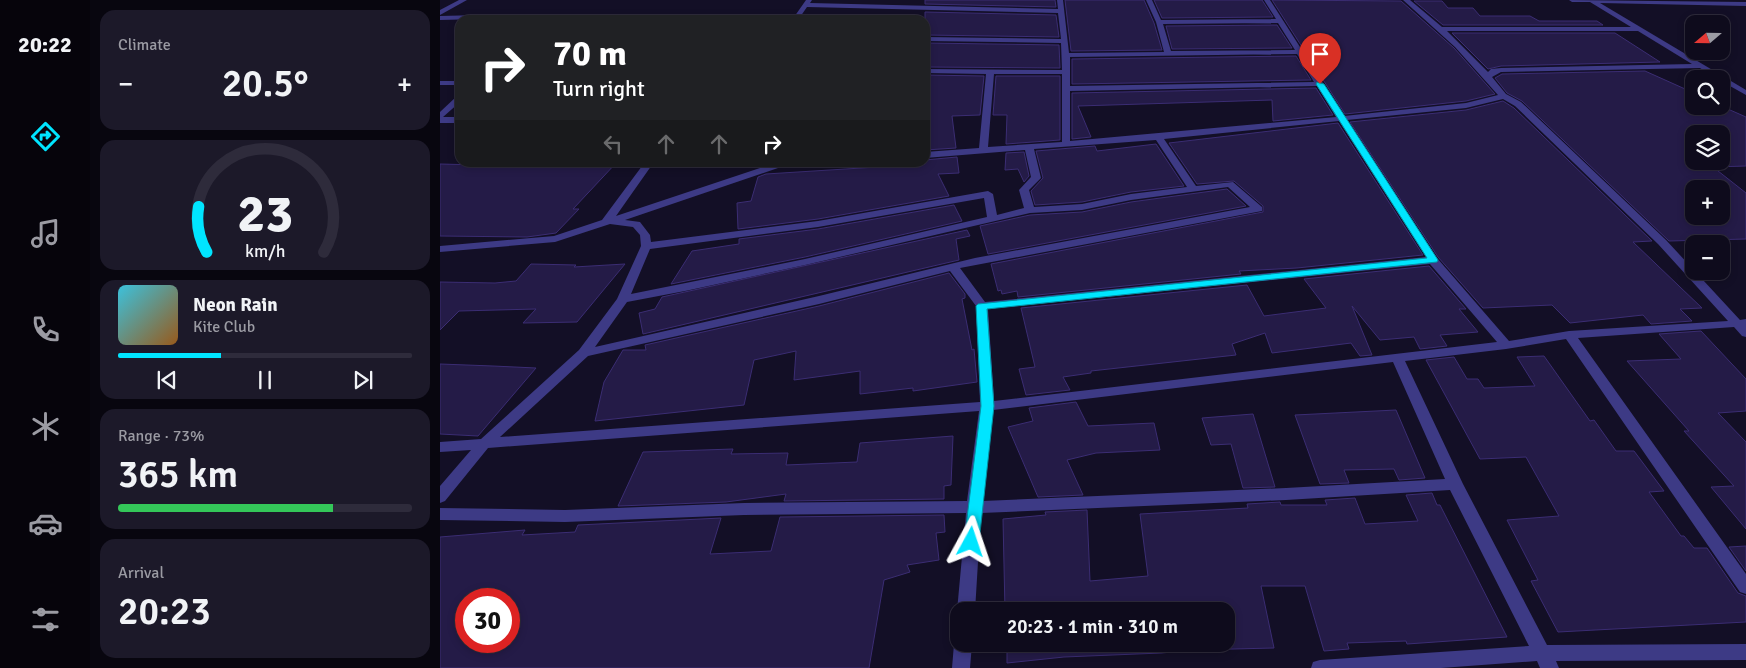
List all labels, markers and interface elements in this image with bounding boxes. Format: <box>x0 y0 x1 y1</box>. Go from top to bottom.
north arrow <box>1685 15 1730 60</box>
map controls <box>1685 15 1730 280</box>
text: 20:22 <box>18 31 72 58</box>
text: 70 m <box>553 32 627 75</box>
pin <box>1299 33 1341 84</box>
text: Climate <box>118 35 171 55</box>
icon: right <box>470 35 535 100</box>
icon: arrive <box>1306 40 1334 68</box>
text: 20.5° <box>222 60 308 107</box>
text: − <box>118 67 133 101</box>
text: + <box>397 67 412 101</box>
button: search <box>1685 70 1730 115</box>
text: Turn right <box>553 75 645 102</box>
icon: directions <box>28 119 63 154</box>
button: layers <box>1685 125 1730 170</box>
icon: left <box>599 130 627 158</box>
icon: ahead <box>652 130 680 158</box>
icon: ahead <box>705 130 733 158</box>
icon: right <box>758 130 786 158</box>
button: + <box>1685 180 1730 225</box>
text: 23 <box>237 182 293 246</box>
icon: music <box>28 216 63 251</box>
button: − <box>1685 235 1730 280</box>
text: km/h <box>245 240 285 262</box>
text: Neon Rain <box>193 293 278 317</box>
icon: phone <box>28 312 63 347</box>
text: Kite Club <box>193 317 255 337</box>
icon: previous <box>153 366 181 394</box>
icon: pause <box>251 366 279 394</box>
icon: next <box>349 366 377 394</box>
icon: climate <box>28 409 63 444</box>
text: Range · 73% <box>118 426 204 446</box>
text: 365 km <box>118 451 238 498</box>
icon: car <box>28 506 63 541</box>
position arrow <box>944 515 996 567</box>
text: Arrival <box>118 563 164 583</box>
text: 20:23 <box>118 588 211 635</box>
speed limit sign: 30 <box>455 588 520 653</box>
icon: filters <box>28 602 63 637</box>
text: 20:23 · 1 min · 310 m <box>1007 615 1178 639</box>

